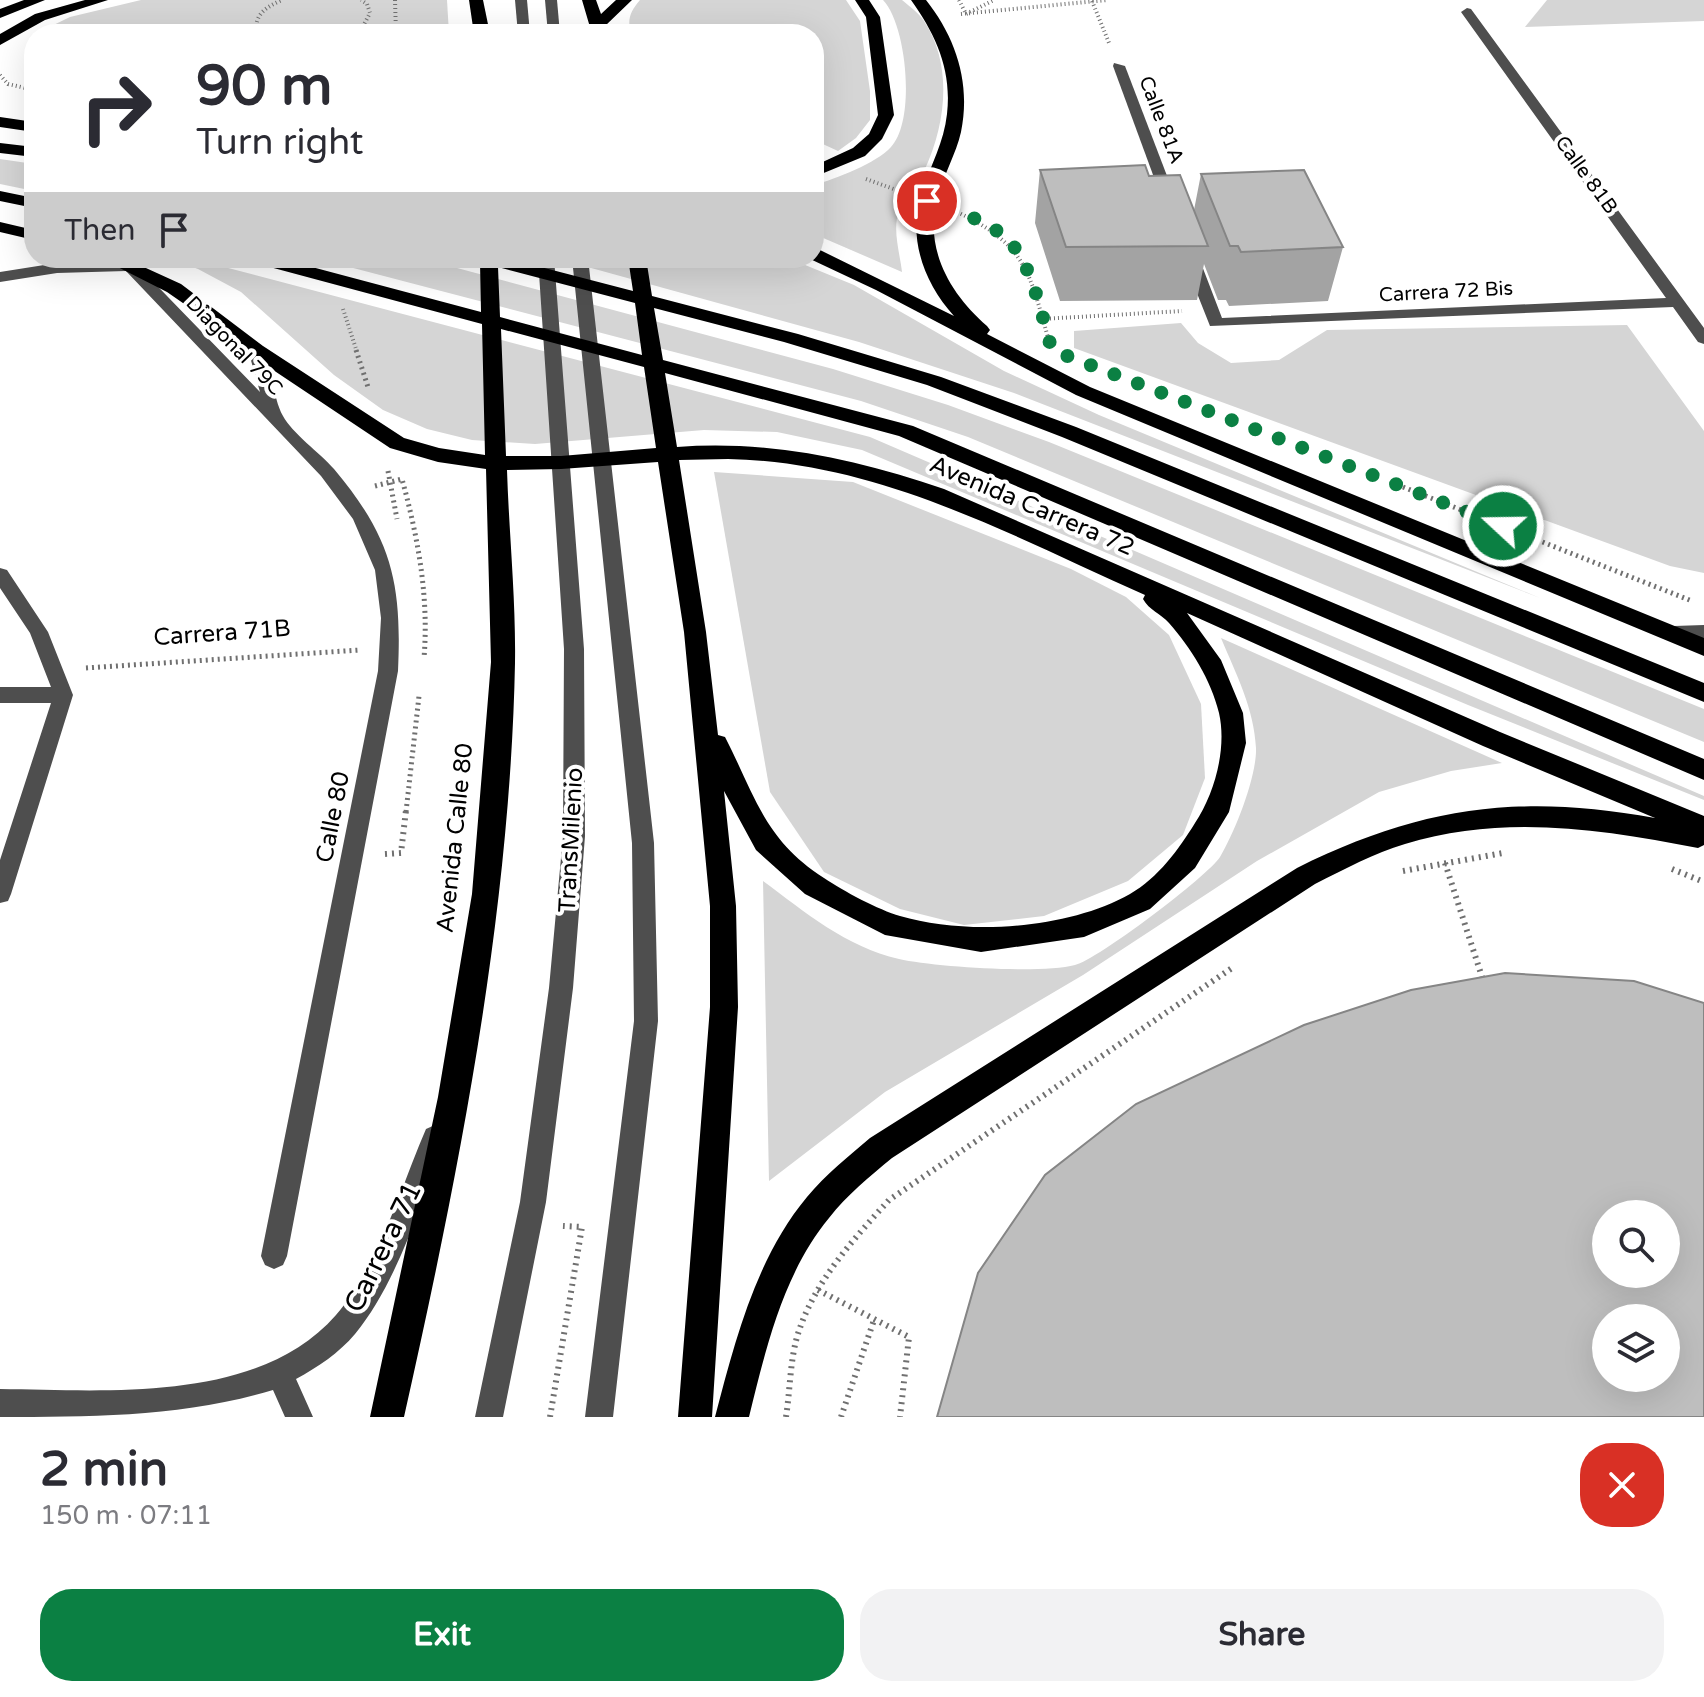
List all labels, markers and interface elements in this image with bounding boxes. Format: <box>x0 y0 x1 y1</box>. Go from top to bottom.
text: 90 m <box>196 53 332 120</box>
icon: right <box>64 56 168 160</box>
street label: Calle 81A <box>1133 73 1189 167</box>
text: Turn right <box>196 121 363 164</box>
street label: Calle 81B <box>1550 131 1622 219</box>
pin <box>893 167 961 235</box>
icon: arrive <box>905 179 949 223</box>
icon: arrive <box>152 208 196 252</box>
text: Then <box>64 212 136 249</box>
street label: Carrera 72 Bis <box>1378 277 1514 307</box>
street label: Diagonal 79C <box>181 291 287 401</box>
street label: Avenida Carrera 72 <box>925 450 1139 562</box>
position arrow <box>1461 484 1545 568</box>
street label: Carrera 71B <box>152 614 292 652</box>
street label: Avenida Calle 80 <box>431 742 479 934</box>
street label: TransMilenio <box>553 767 589 913</box>
street label: Calle 80 <box>310 769 356 865</box>
street label: Carrera 71 <box>337 1176 429 1318</box>
map controls <box>1592 1200 1680 1392</box>
button: search <box>1592 1200 1680 1288</box>
button: layers <box>1592 1304 1680 1392</box>
text: 2 min <box>40 1441 168 1499</box>
button: close <box>1580 1443 1664 1527</box>
text: 150 m · 07:11 <box>40 1500 212 1531</box>
button: Exit <box>40 1589 844 1681</box>
button: Share <box>860 1589 1664 1681</box>

